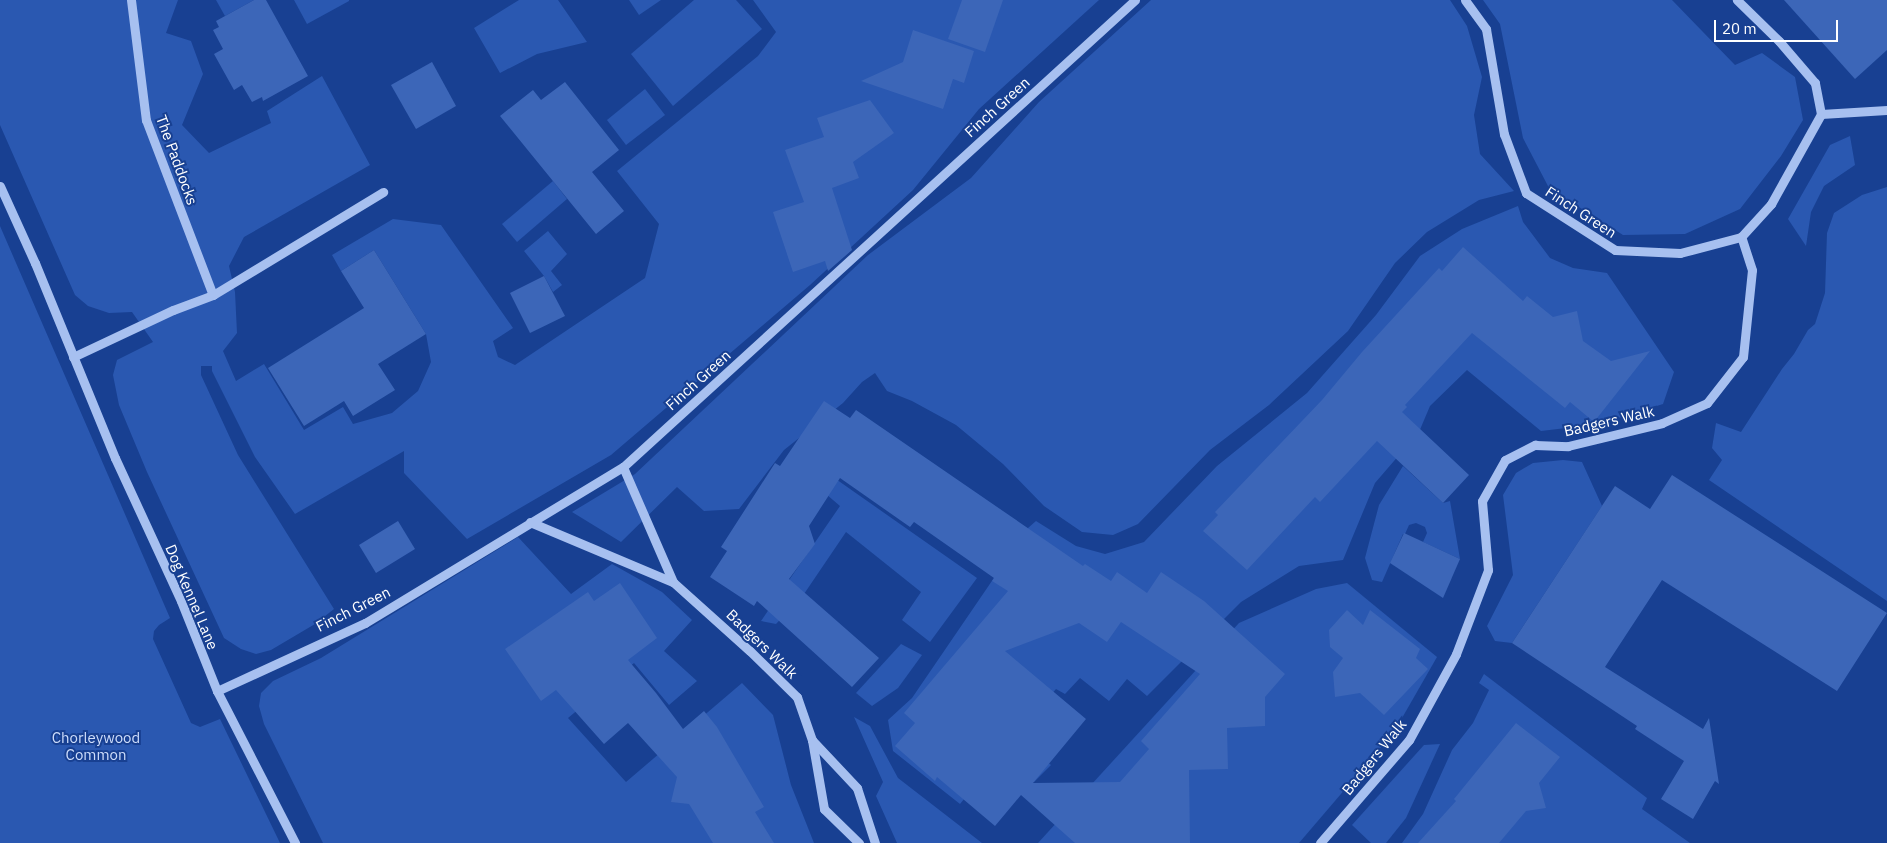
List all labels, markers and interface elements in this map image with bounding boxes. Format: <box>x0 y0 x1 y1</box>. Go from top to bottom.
scale bar <box>1717 10 1841 42</box>
text: 20 m <box>1722 19 1757 38</box>
street label: Finch Green <box>961 73 1033 141</box>
street label: The Paddocks <box>152 113 202 207</box>
street label: Finch Green <box>1542 182 1620 242</box>
street label: Finch Green <box>662 346 734 414</box>
street label: Badgers Walk <box>1562 402 1656 440</box>
street label: Dog Kennel Lane <box>162 542 222 652</box>
street label: Finch Green <box>313 583 393 635</box>
street label: Badgers Walk <box>723 606 801 682</box>
street label: Badgers Walk <box>1338 716 1410 798</box>
park label: Chorleywood Common <box>52 728 140 763</box>

